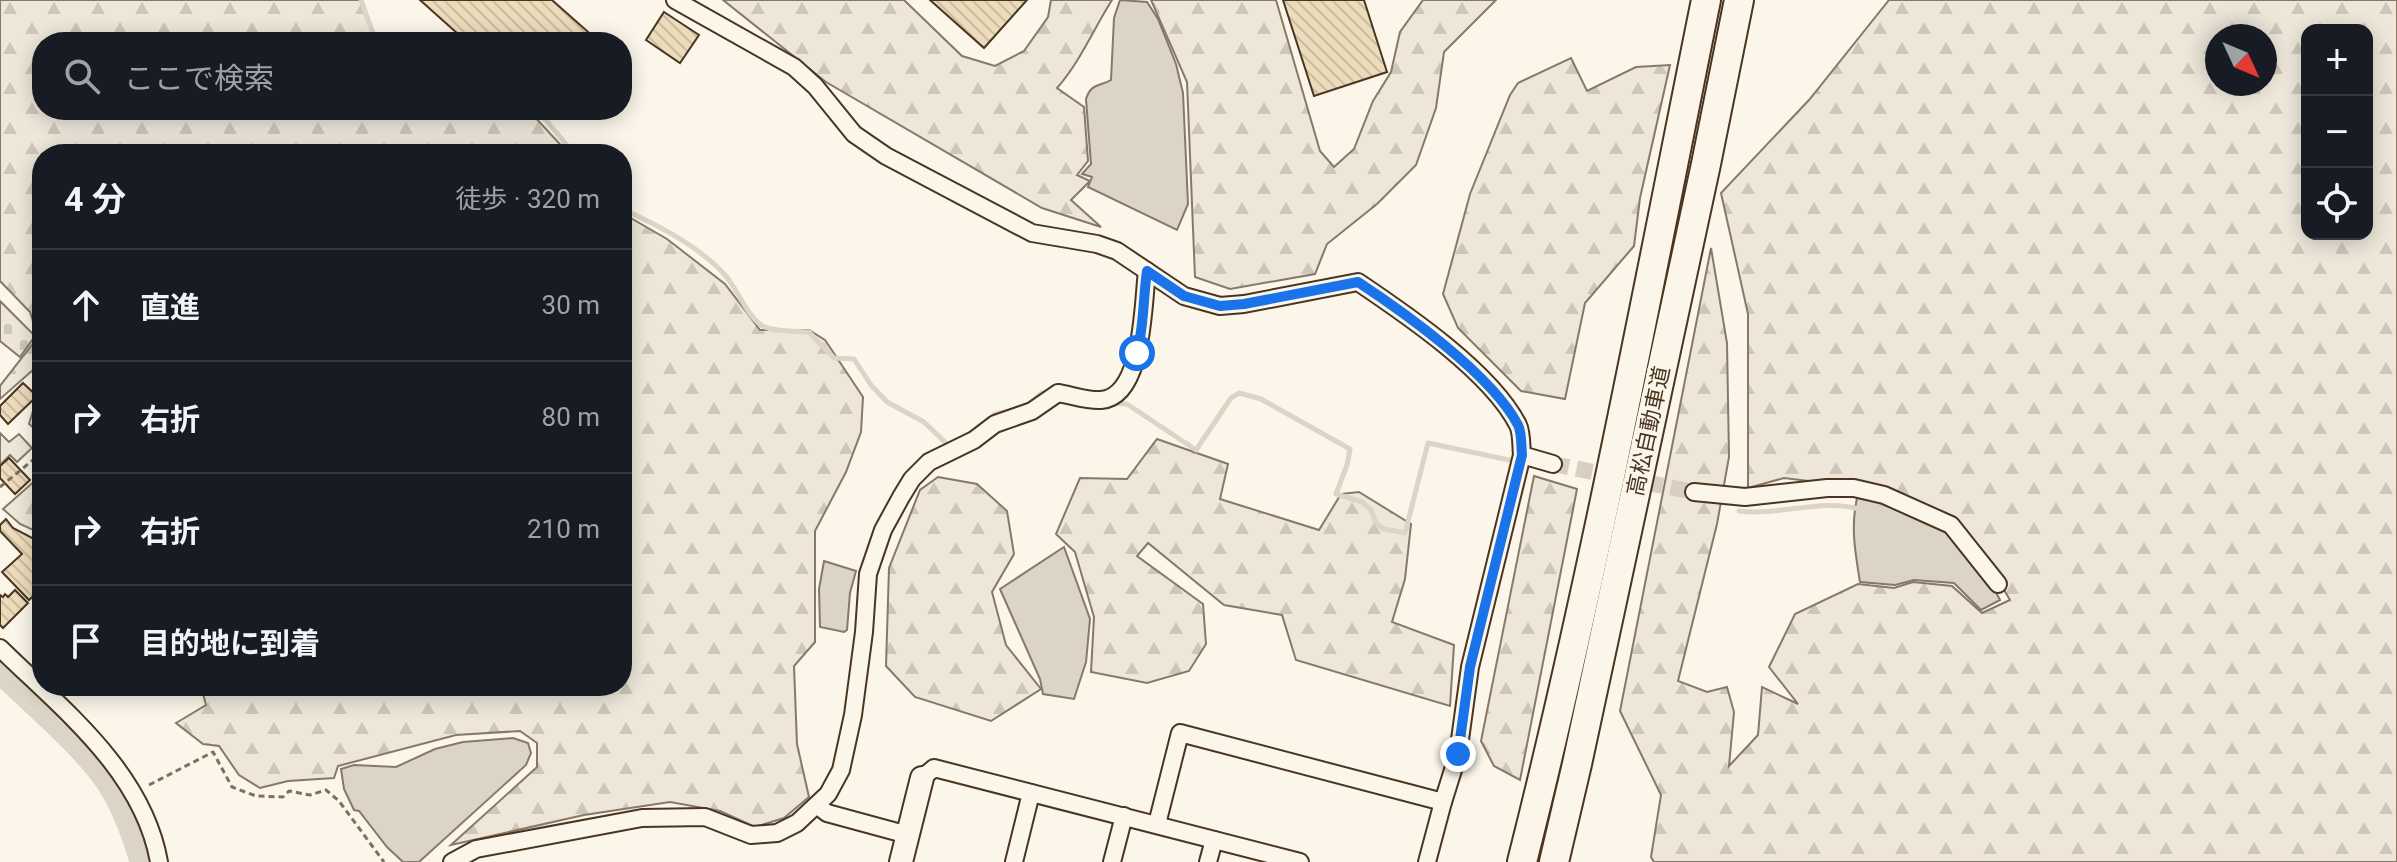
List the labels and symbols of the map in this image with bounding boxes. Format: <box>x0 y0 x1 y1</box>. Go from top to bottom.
north arrow <box>2205 24 2277 96</box>
route start <box>1119 335 1155 371</box>
street label: 高松自動車道 <box>1623 364 1674 498</box>
route end <box>1440 736 1476 772</box>

